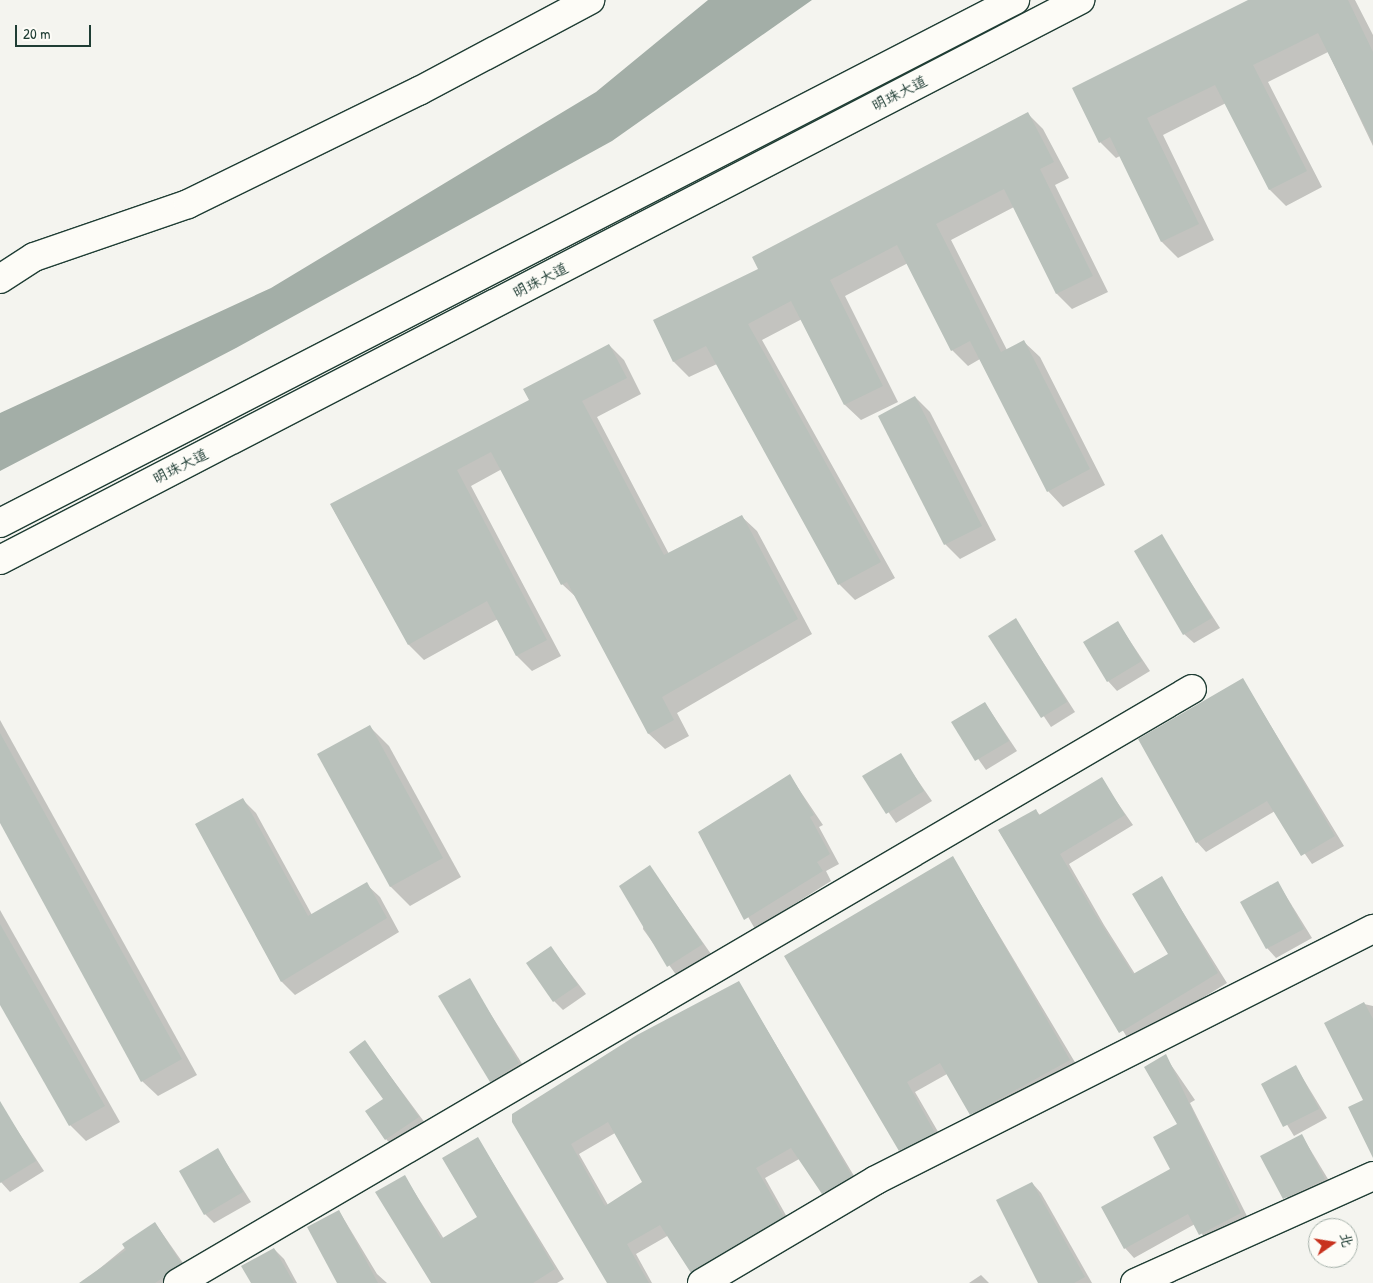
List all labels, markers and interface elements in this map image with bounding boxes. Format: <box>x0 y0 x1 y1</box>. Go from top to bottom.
scale bar <box>18 15 94 47</box>
text: 20 m <box>23 23 50 44</box>
street label: 明珠大道 <box>868 71 930 115</box>
street label: 明珠大道 <box>509 258 571 302</box>
street label: 明珠大道 <box>149 444 211 488</box>
north arrow <box>1308 1218 1358 1268</box>
text: 北 <box>1336 1231 1358 1249</box>

